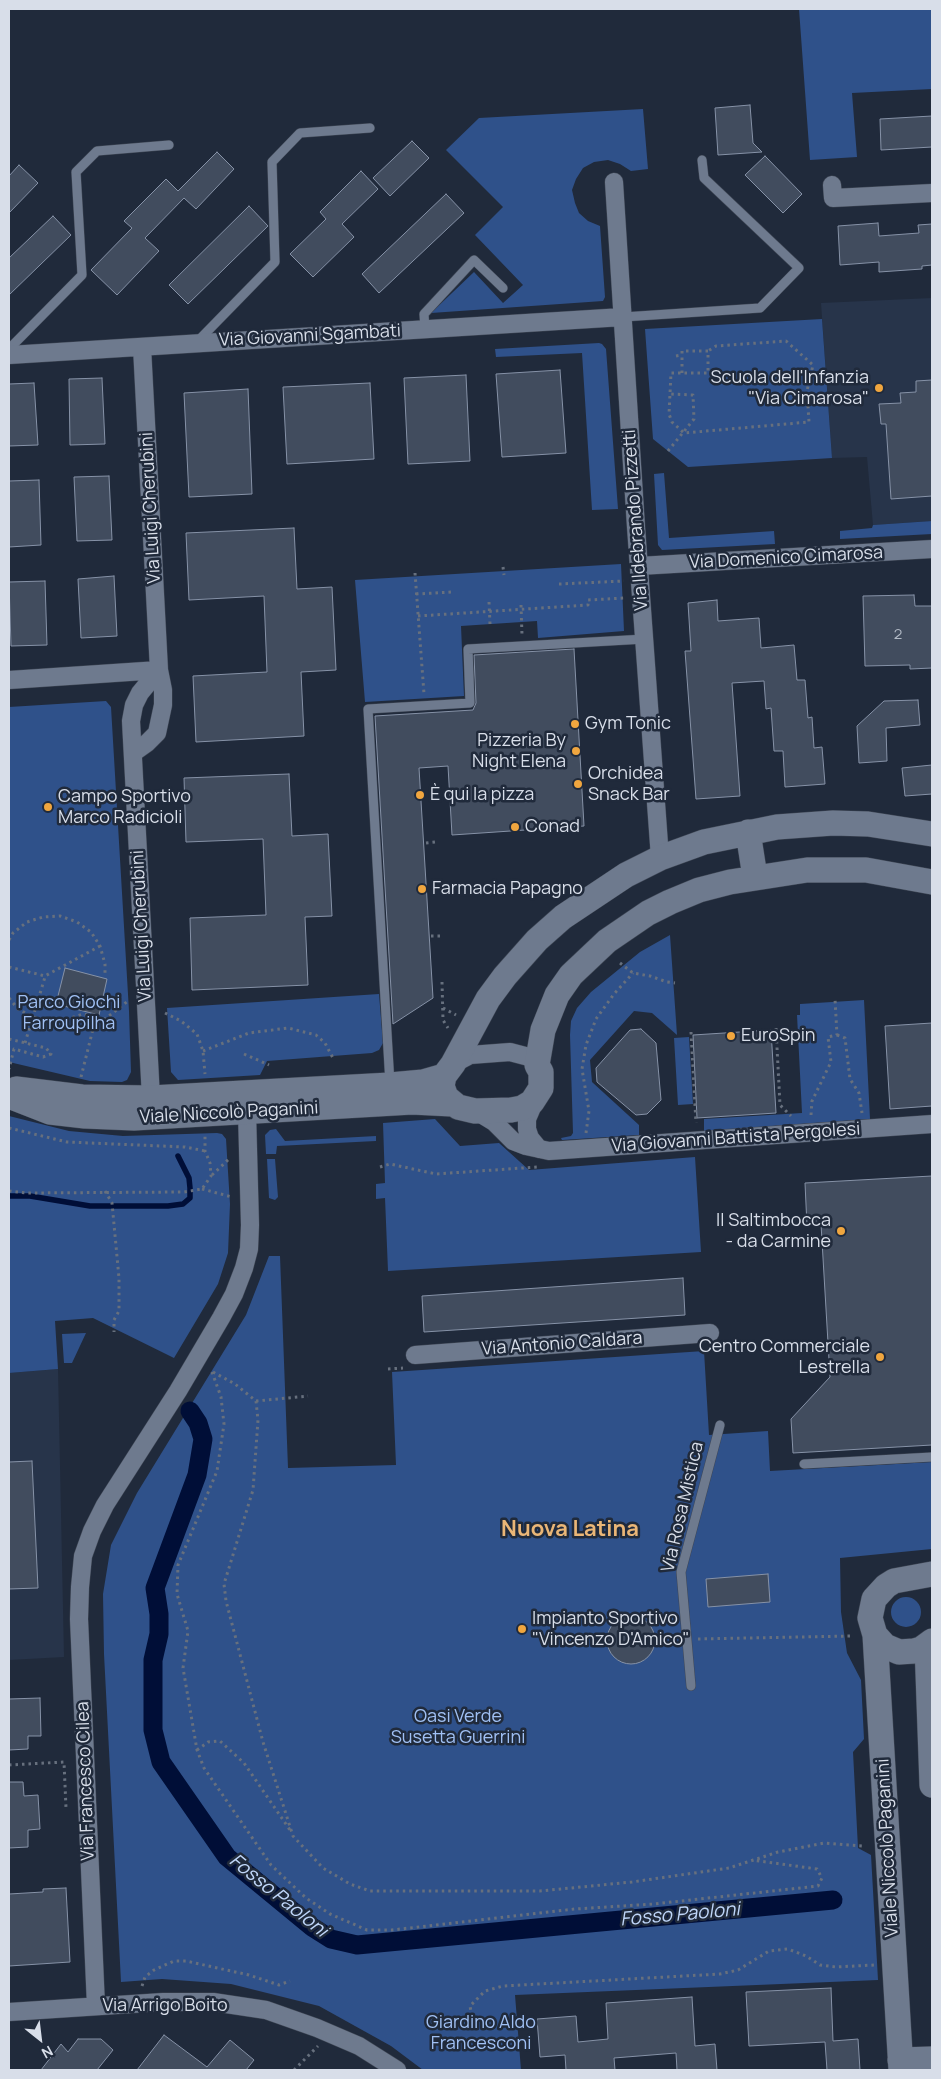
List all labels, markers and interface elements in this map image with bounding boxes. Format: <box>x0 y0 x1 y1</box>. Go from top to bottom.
street label: Via Giovanni Sgambati <box>218 320 402 352</box>
place label: Scuola dell'Infanzia "Via Cimarosa" <box>710 367 869 409</box>
marker: Scuola dell'Infanzia "Via Cimarosa" <box>873 382 885 394</box>
street label: Via Ildebrando Pizzetti <box>619 429 653 611</box>
street label: Via Luigi Cherubini <box>136 432 166 584</box>
street label: Via Domenico Cimarosa <box>689 542 883 574</box>
house number: 2 <box>894 626 902 644</box>
place label: Gym Tonic <box>585 713 671 735</box>
marker: Gym Tonic <box>569 718 581 730</box>
place label: Pizzeria By Night Elena <box>472 730 566 772</box>
marker: Pizzeria By Night Elena <box>570 745 582 757</box>
place label: Orchidea Snack Bar <box>588 763 670 806</box>
marker: Orchidea Snack Bar <box>572 778 584 790</box>
place label: È qui la pizza <box>430 784 534 806</box>
place label: Campo Sportivo Marco Radicioli <box>58 786 191 829</box>
marker: È qui la pizza <box>414 789 426 801</box>
marker: Campo Sportivo Marco Radicioli <box>42 801 54 813</box>
place label: Conad <box>525 816 580 838</box>
marker: Conad <box>509 821 521 833</box>
street label: Via Luigi Cherubini <box>127 850 157 1002</box>
place label: Farmacia Papagno <box>432 878 583 900</box>
marker: Farmacia Papagno <box>416 883 428 895</box>
park label: Parco Giochi Farroupilha <box>17 992 121 1034</box>
place label: EuroSpin <box>741 1025 816 1047</box>
marker: EuroSpin <box>725 1030 737 1042</box>
street label: Viale Niccolò Paganini <box>139 1098 319 1128</box>
street label: Via Giovanni Battista Pergolesi <box>611 1119 861 1157</box>
place label: Il Saltimbocca - da Carmine <box>716 1210 831 1252</box>
marker: Il Saltimbocca - da Carmine <box>835 1225 847 1237</box>
street label: Via Antonio Caldara <box>481 1328 643 1360</box>
place label: Centro Commerciale Lestrella <box>699 1336 870 1378</box>
marker: Centro Commerciale Lestrella <box>874 1351 886 1363</box>
street label: Via Rosa Mistica <box>657 1440 709 1574</box>
district label: Nuova Latina <box>501 1517 639 1543</box>
place label: Impianto Sportivo "Vincenzo D'Amico" <box>532 1608 690 1650</box>
marker: Impianto Sportivo "Vincenzo D'Amico" <box>516 1623 528 1635</box>
street label: Via Francesco Cilea <box>72 1701 100 1861</box>
park label: Oasi Verde Susetta Guerrini <box>391 1706 525 1748</box>
street label: Viale Niccolò Paganini <box>873 1758 903 1938</box>
water label: Fosso Paoloni <box>224 1849 332 1943</box>
water label: Fosso Paoloni <box>619 1898 741 1932</box>
street label: Via Arrigo Boito <box>102 1995 228 2017</box>
park label: Giardino Aldo Francesconi <box>426 2012 536 2054</box>
north arrow <box>15 2014 65 2064</box>
text: N <box>39 2042 57 2063</box>

